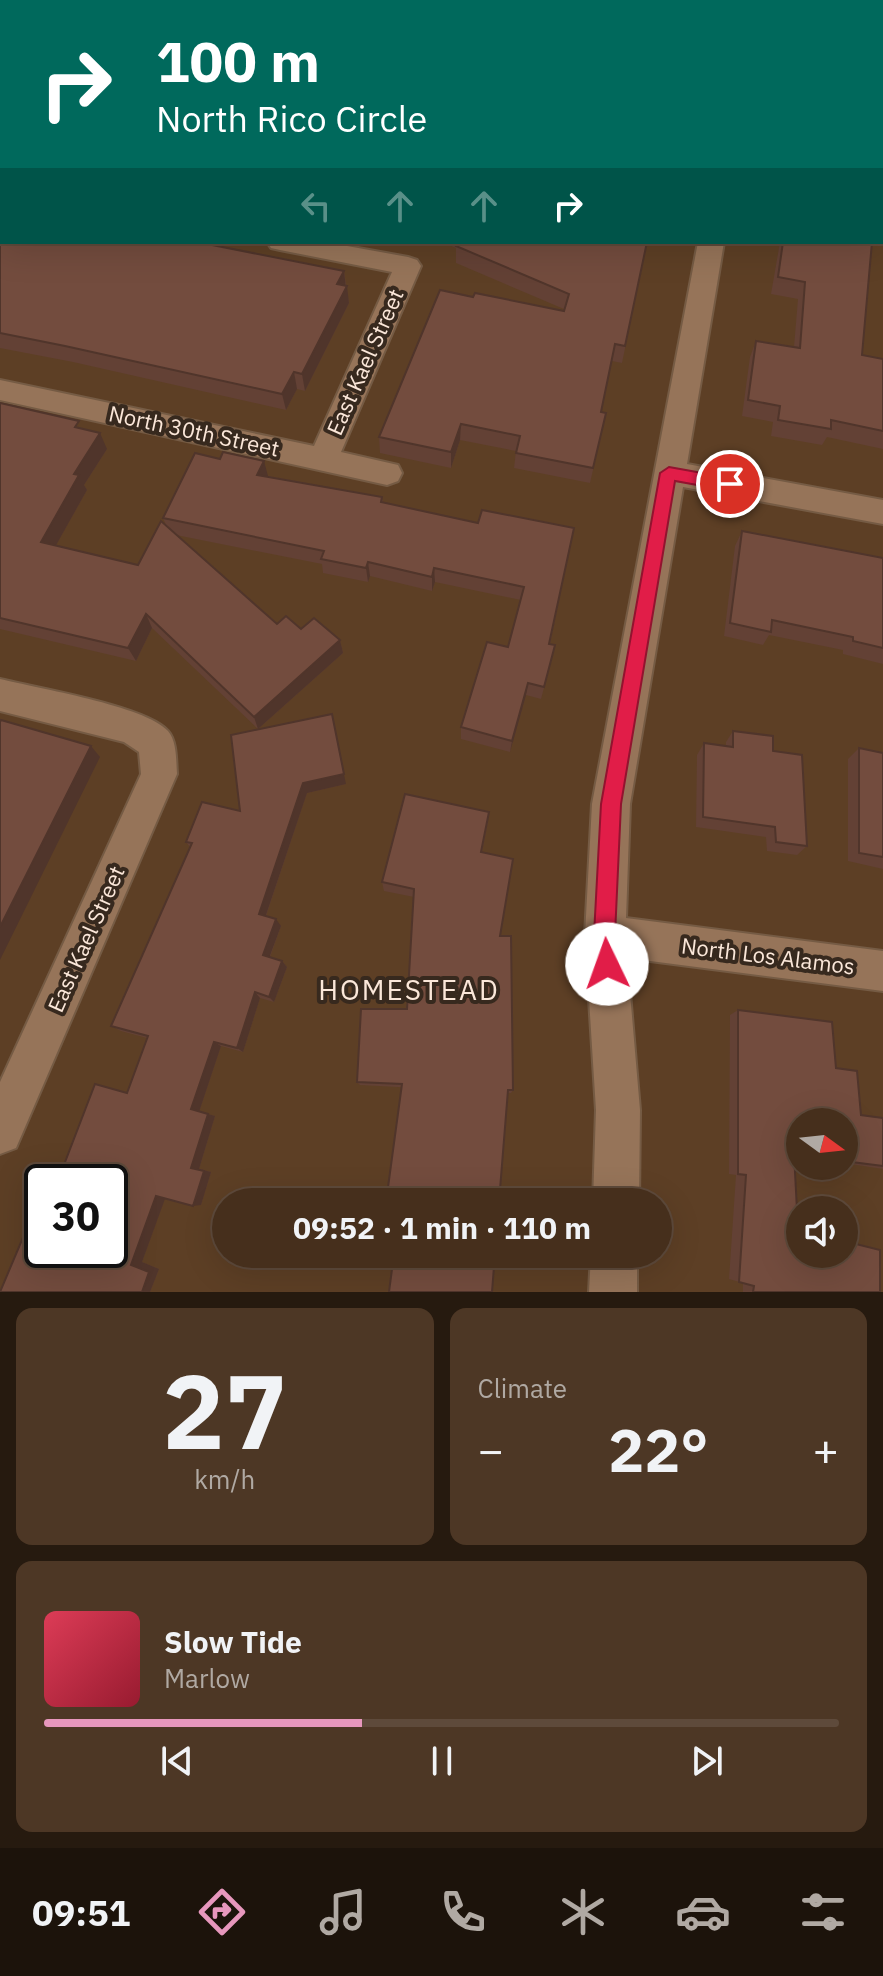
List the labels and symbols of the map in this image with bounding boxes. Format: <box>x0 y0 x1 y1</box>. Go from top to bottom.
street label: East Kael Street <box>319 284 410 439</box>
street label: North 30th Street <box>106 398 282 463</box>
pin <box>696 450 764 518</box>
street label: East Kael Street <box>40 861 131 1016</box>
position arrow <box>565 922 649 1006</box>
street label: North Los Alamos <box>680 930 856 981</box>
district label: HOMESTEAD <box>318 971 500 1008</box>
north arrow <box>786 1108 858 1180</box>
speed limit sign: 30 <box>24 1164 128 1268</box>

